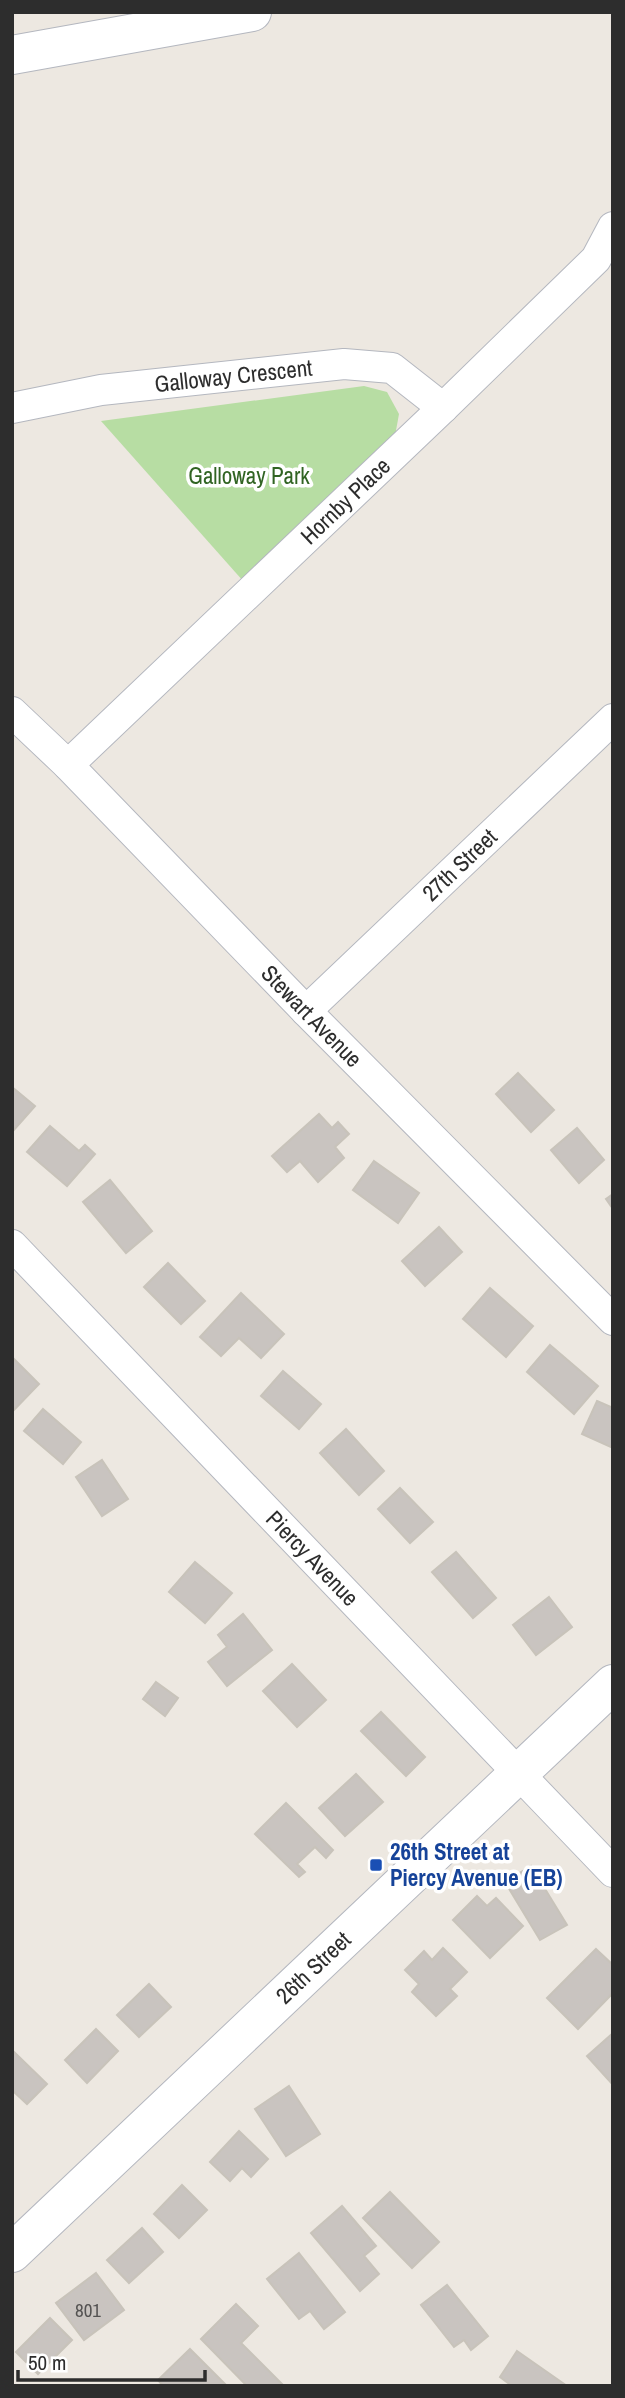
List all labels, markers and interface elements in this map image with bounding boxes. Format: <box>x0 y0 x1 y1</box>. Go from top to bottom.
street label: Galloway Crescent <box>153 351 314 399</box>
street label: Hornby Place <box>293 450 397 551</box>
park label: Galloway Park <box>188 460 310 491</box>
street label: 27th Street <box>415 821 503 908</box>
street label: Stewart Avenue <box>255 958 369 1074</box>
street label: Piercy Avenue <box>259 1503 366 1613</box>
place label: 26th Street at Piercy Avenue (EB) <box>390 1836 563 1893</box>
marker: 26th Street at Piercy Avenue (EB) <box>368 1857 384 1873</box>
street label: 26th Street <box>269 1924 357 2010</box>
house number: 801 <box>75 2297 101 2323</box>
scale bar <box>18 2338 205 2382</box>
text: 50 m <box>28 2348 66 2377</box>

